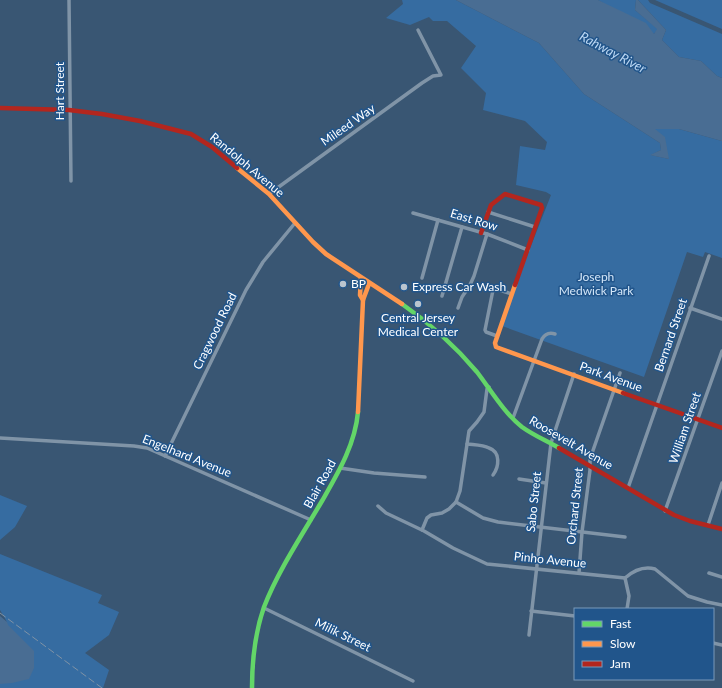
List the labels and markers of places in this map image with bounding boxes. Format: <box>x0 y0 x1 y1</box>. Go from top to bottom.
place label: BP <box>351 276 366 291</box>
marker: BP <box>338 279 348 289</box>
place label: Express Car Wash <box>412 279 506 294</box>
marker: Express Car Wash <box>399 282 409 292</box>
marker: Central Jersey Medical Center <box>413 299 423 309</box>
place label: Central Jersey Medical Center <box>378 310 459 339</box>

